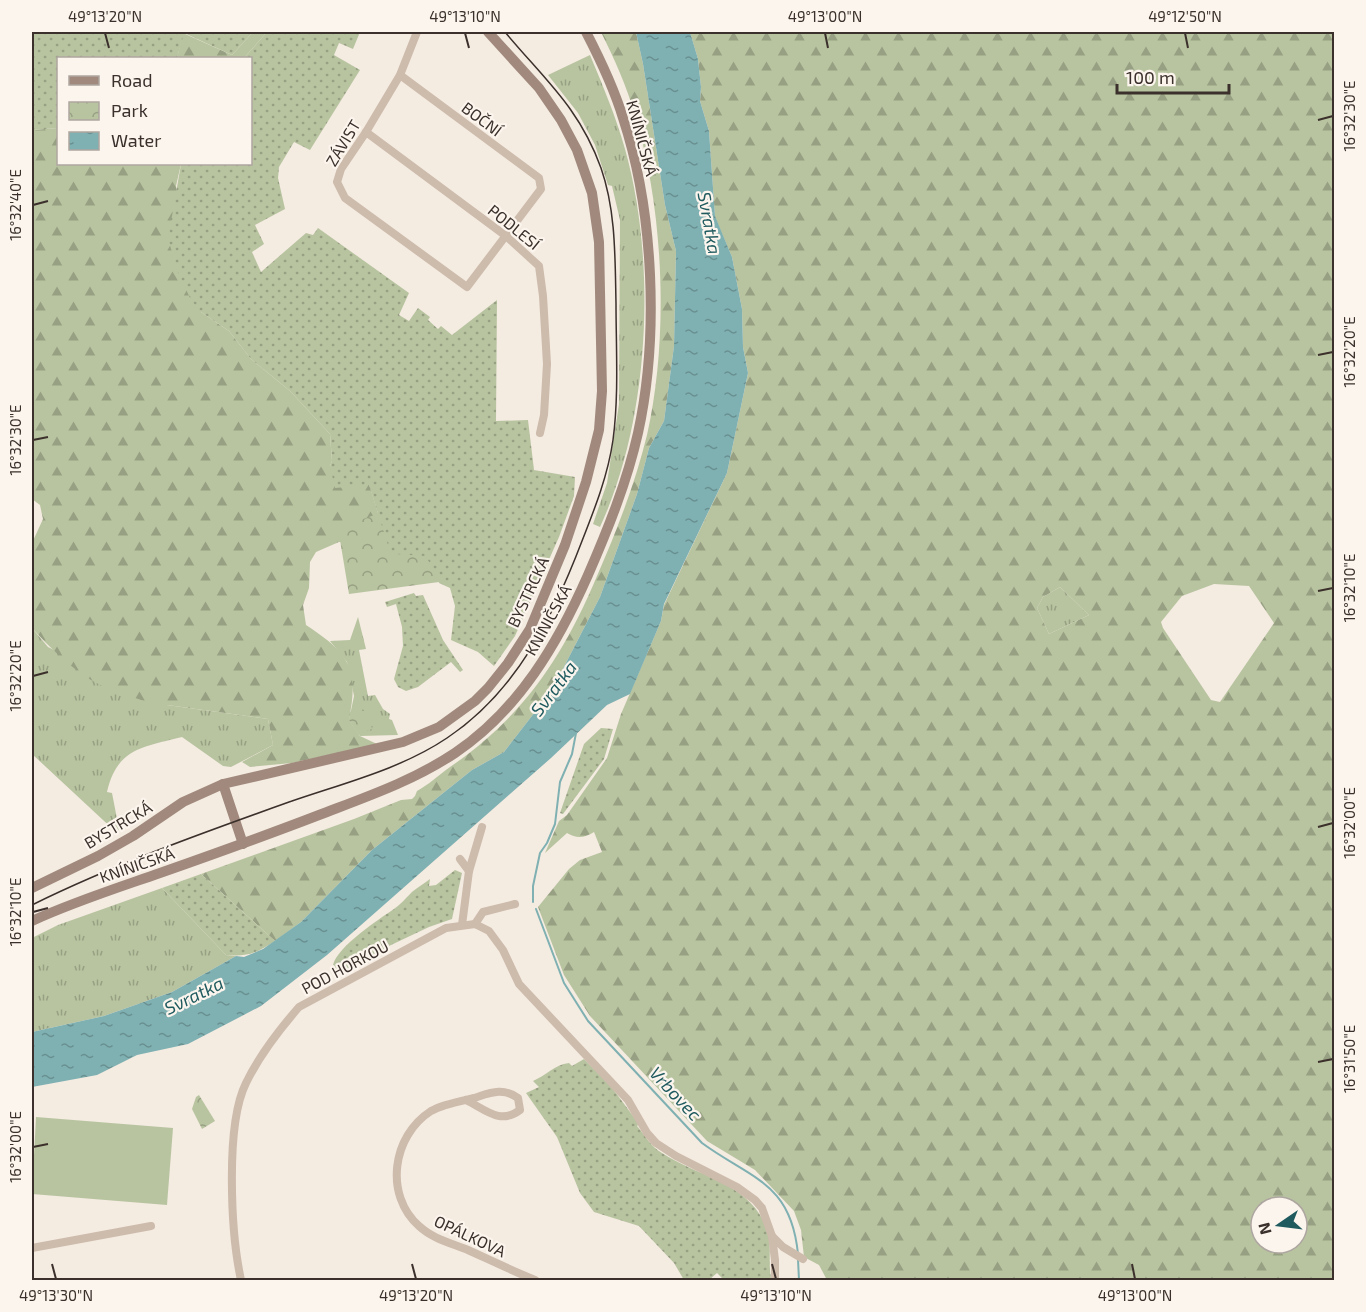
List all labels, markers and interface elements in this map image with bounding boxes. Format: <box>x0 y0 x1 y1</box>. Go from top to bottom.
text: 49°13'20"N <box>68 7 142 25</box>
text: 49°13'10"N <box>429 7 501 25</box>
text: 49°13'00"N <box>788 7 862 25</box>
text: 49°12'50"N <box>1148 7 1222 25</box>
legend <box>57 57 252 165</box>
scale bar <box>1117 57 1230 95</box>
text: 100 m <box>1126 66 1175 88</box>
text: Road <box>111 69 152 91</box>
text: 16°32'30"E <box>1340 81 1358 151</box>
street label: BOČNÍ <box>459 97 507 140</box>
street label: KNÍNIČSKÁ <box>623 98 662 178</box>
text: Park <box>111 99 148 121</box>
street label: ZÁVIST <box>321 116 364 169</box>
text: Water <box>111 129 161 151</box>
text: 16°32'40"E <box>6 169 24 241</box>
water label: Svratka <box>694 190 726 256</box>
street label: PODLESÍ <box>485 200 545 254</box>
text: 16°32'20"E <box>1340 316 1358 388</box>
text: 16°32'30"E <box>6 405 24 475</box>
street label: BYSTRCKÁ <box>503 554 552 630</box>
text: 16°32'10"E <box>1340 554 1358 622</box>
street label: KNÍNIČSKÁ <box>520 581 575 658</box>
text: 16°32'20"E <box>6 640 24 712</box>
water label: Svratka <box>525 657 581 720</box>
text: 16°32'00"E <box>1340 787 1358 859</box>
street label: BYSTRCKÁ <box>80 797 155 852</box>
street label: KNÍNIČSKÁ <box>97 843 177 886</box>
text: 16°32'10"E <box>6 878 24 946</box>
street label: POD HORKOU <box>298 936 392 997</box>
water label: Svratka <box>160 971 227 1019</box>
text: 16°31'50"E <box>1340 1025 1358 1093</box>
water label: Vrbovec <box>645 1062 706 1125</box>
text: 16°32'00"E <box>6 1111 24 1183</box>
north arrow <box>1249 1195 1309 1255</box>
street label: OPÁLKOVA <box>431 1211 509 1260</box>
text: N <box>1253 1221 1275 1237</box>
text: 49°13'30"N <box>19 1286 93 1304</box>
text: 49°13'20"N <box>379 1286 453 1304</box>
text: 49°13'10"N <box>740 1286 812 1304</box>
text: 49°13'00"N <box>1098 1286 1172 1304</box>

